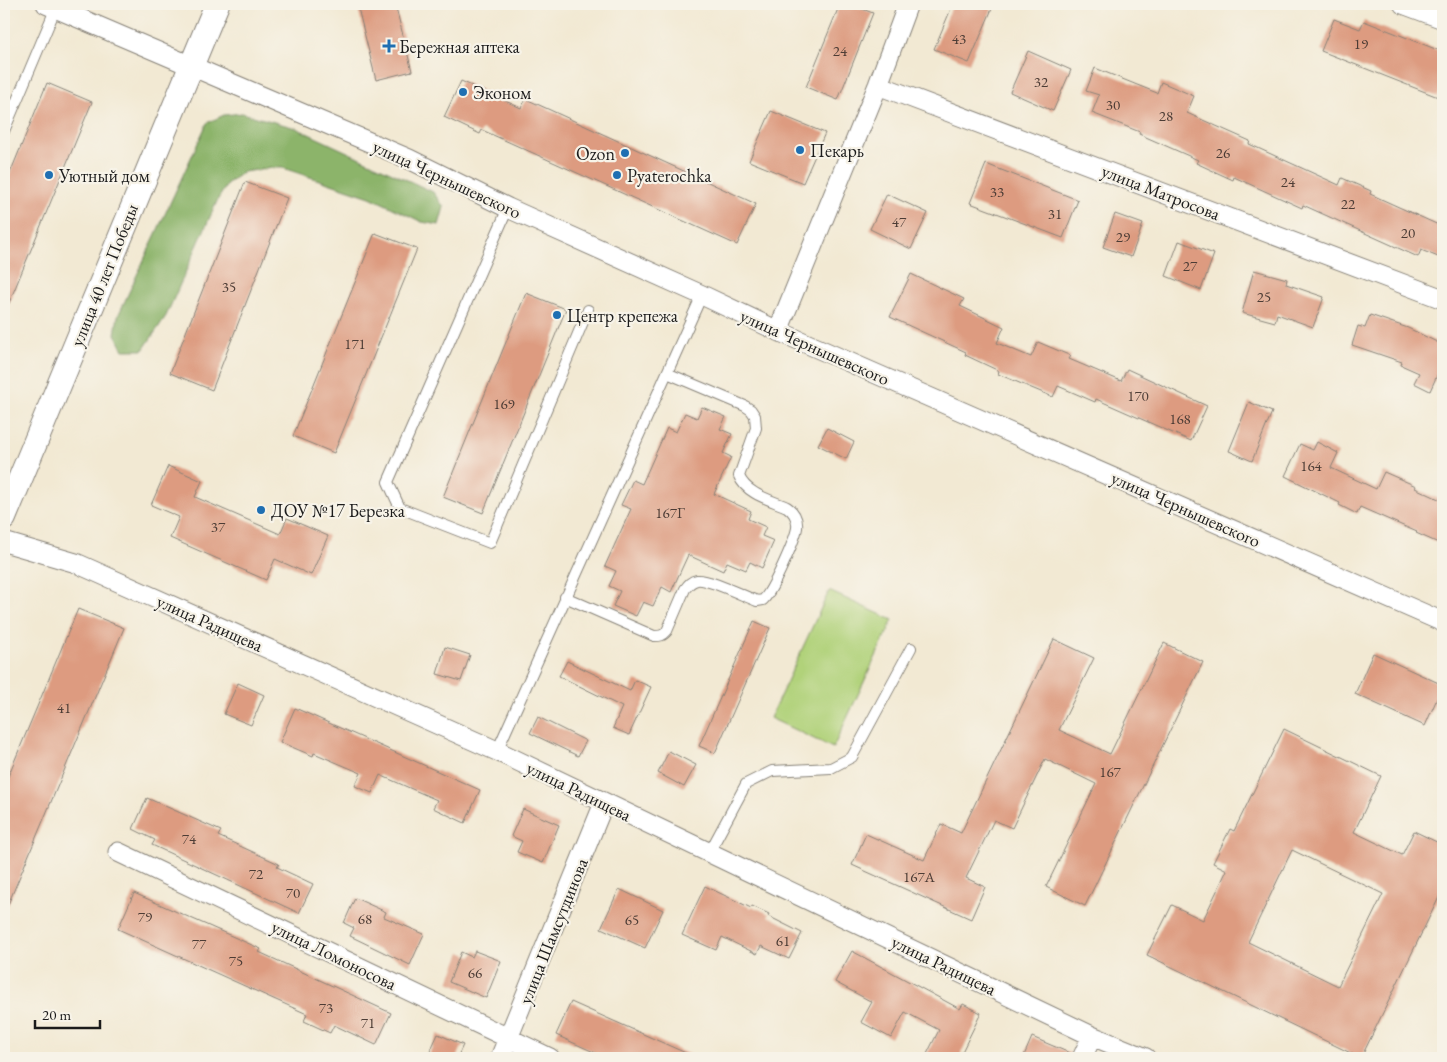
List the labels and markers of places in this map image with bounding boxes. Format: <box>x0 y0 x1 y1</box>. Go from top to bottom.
place label: Бережная аптека <box>399 35 520 58</box>
marker: Бережная аптека <box>383 40 395 52</box>
place label: Эконом <box>473 81 532 104</box>
marker: Эконом <box>457 86 469 98</box>
place label: Пекарь <box>810 139 864 162</box>
place label: Ozon <box>576 142 615 165</box>
marker: Пекарь <box>794 144 806 156</box>
marker: Ozon <box>619 147 631 159</box>
place label: Уютный дом <box>58 164 150 187</box>
place label: Pyaterochka <box>627 164 712 187</box>
marker: Уютный дом <box>43 169 55 181</box>
marker: Pyaterochka <box>611 169 623 181</box>
place label: Центр крепежа <box>567 304 679 327</box>
marker: Центр крепежа <box>551 309 563 321</box>
place label: ДОУ №17 Березка <box>271 499 406 522</box>
marker: ДОУ №17 Березка <box>255 504 267 516</box>

